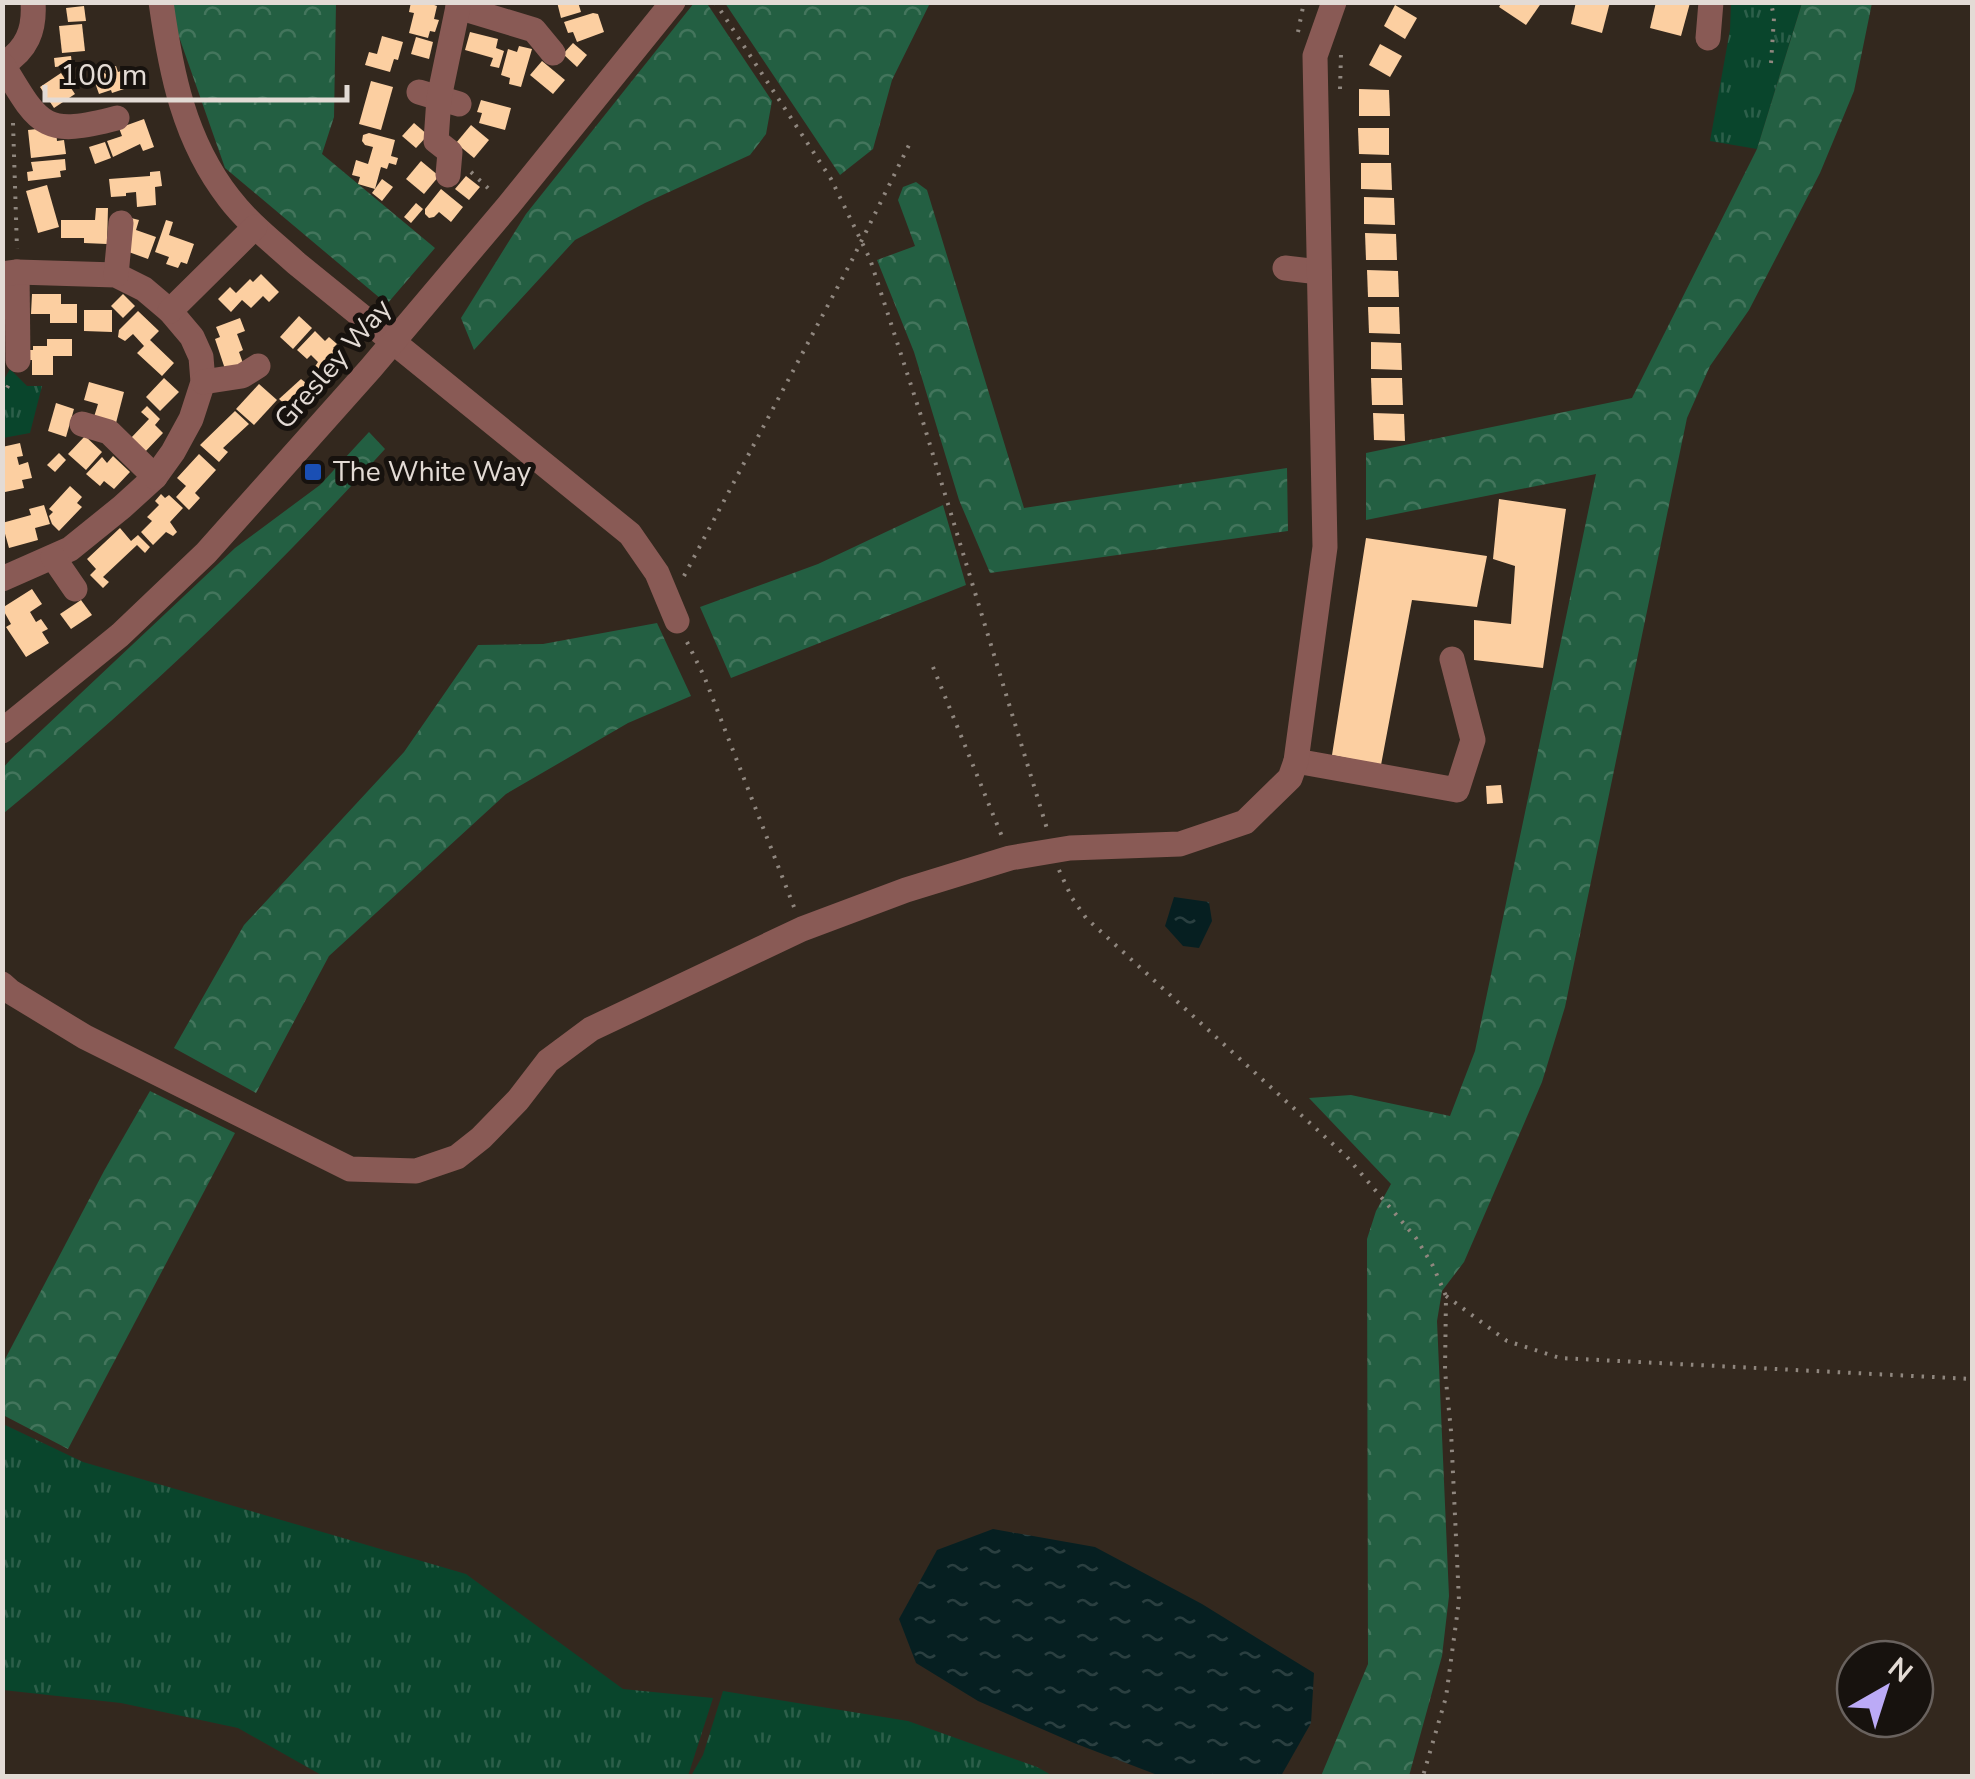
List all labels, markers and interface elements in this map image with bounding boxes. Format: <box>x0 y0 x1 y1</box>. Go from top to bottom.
scale bar <box>45 40 348 102</box>
text: 100 m <box>60 55 147 96</box>
street label: Gresley Way <box>266 290 401 437</box>
place label: The White Way <box>333 453 532 491</box>
marker: The White Way <box>302 461 324 483</box>
north arrow <box>1835 1639 1935 1739</box>
text: N <box>1880 1649 1920 1692</box>

